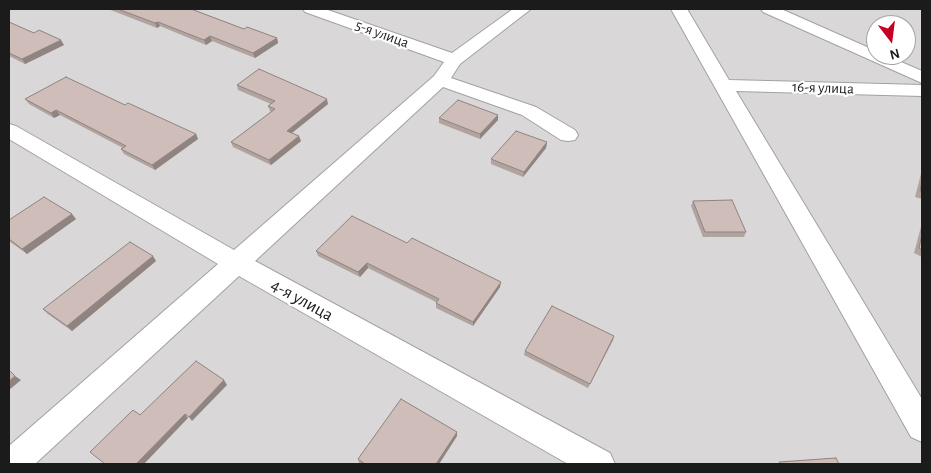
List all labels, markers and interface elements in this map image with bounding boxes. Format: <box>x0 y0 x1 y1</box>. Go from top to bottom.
north arrow <box>866 15 916 65</box>
street label: 5-я улица <box>353 16 411 52</box>
text: N <box>888 45 901 62</box>
street label: 16-я улица <box>792 78 854 98</box>
street label: 4-я улица <box>267 274 337 326</box>

